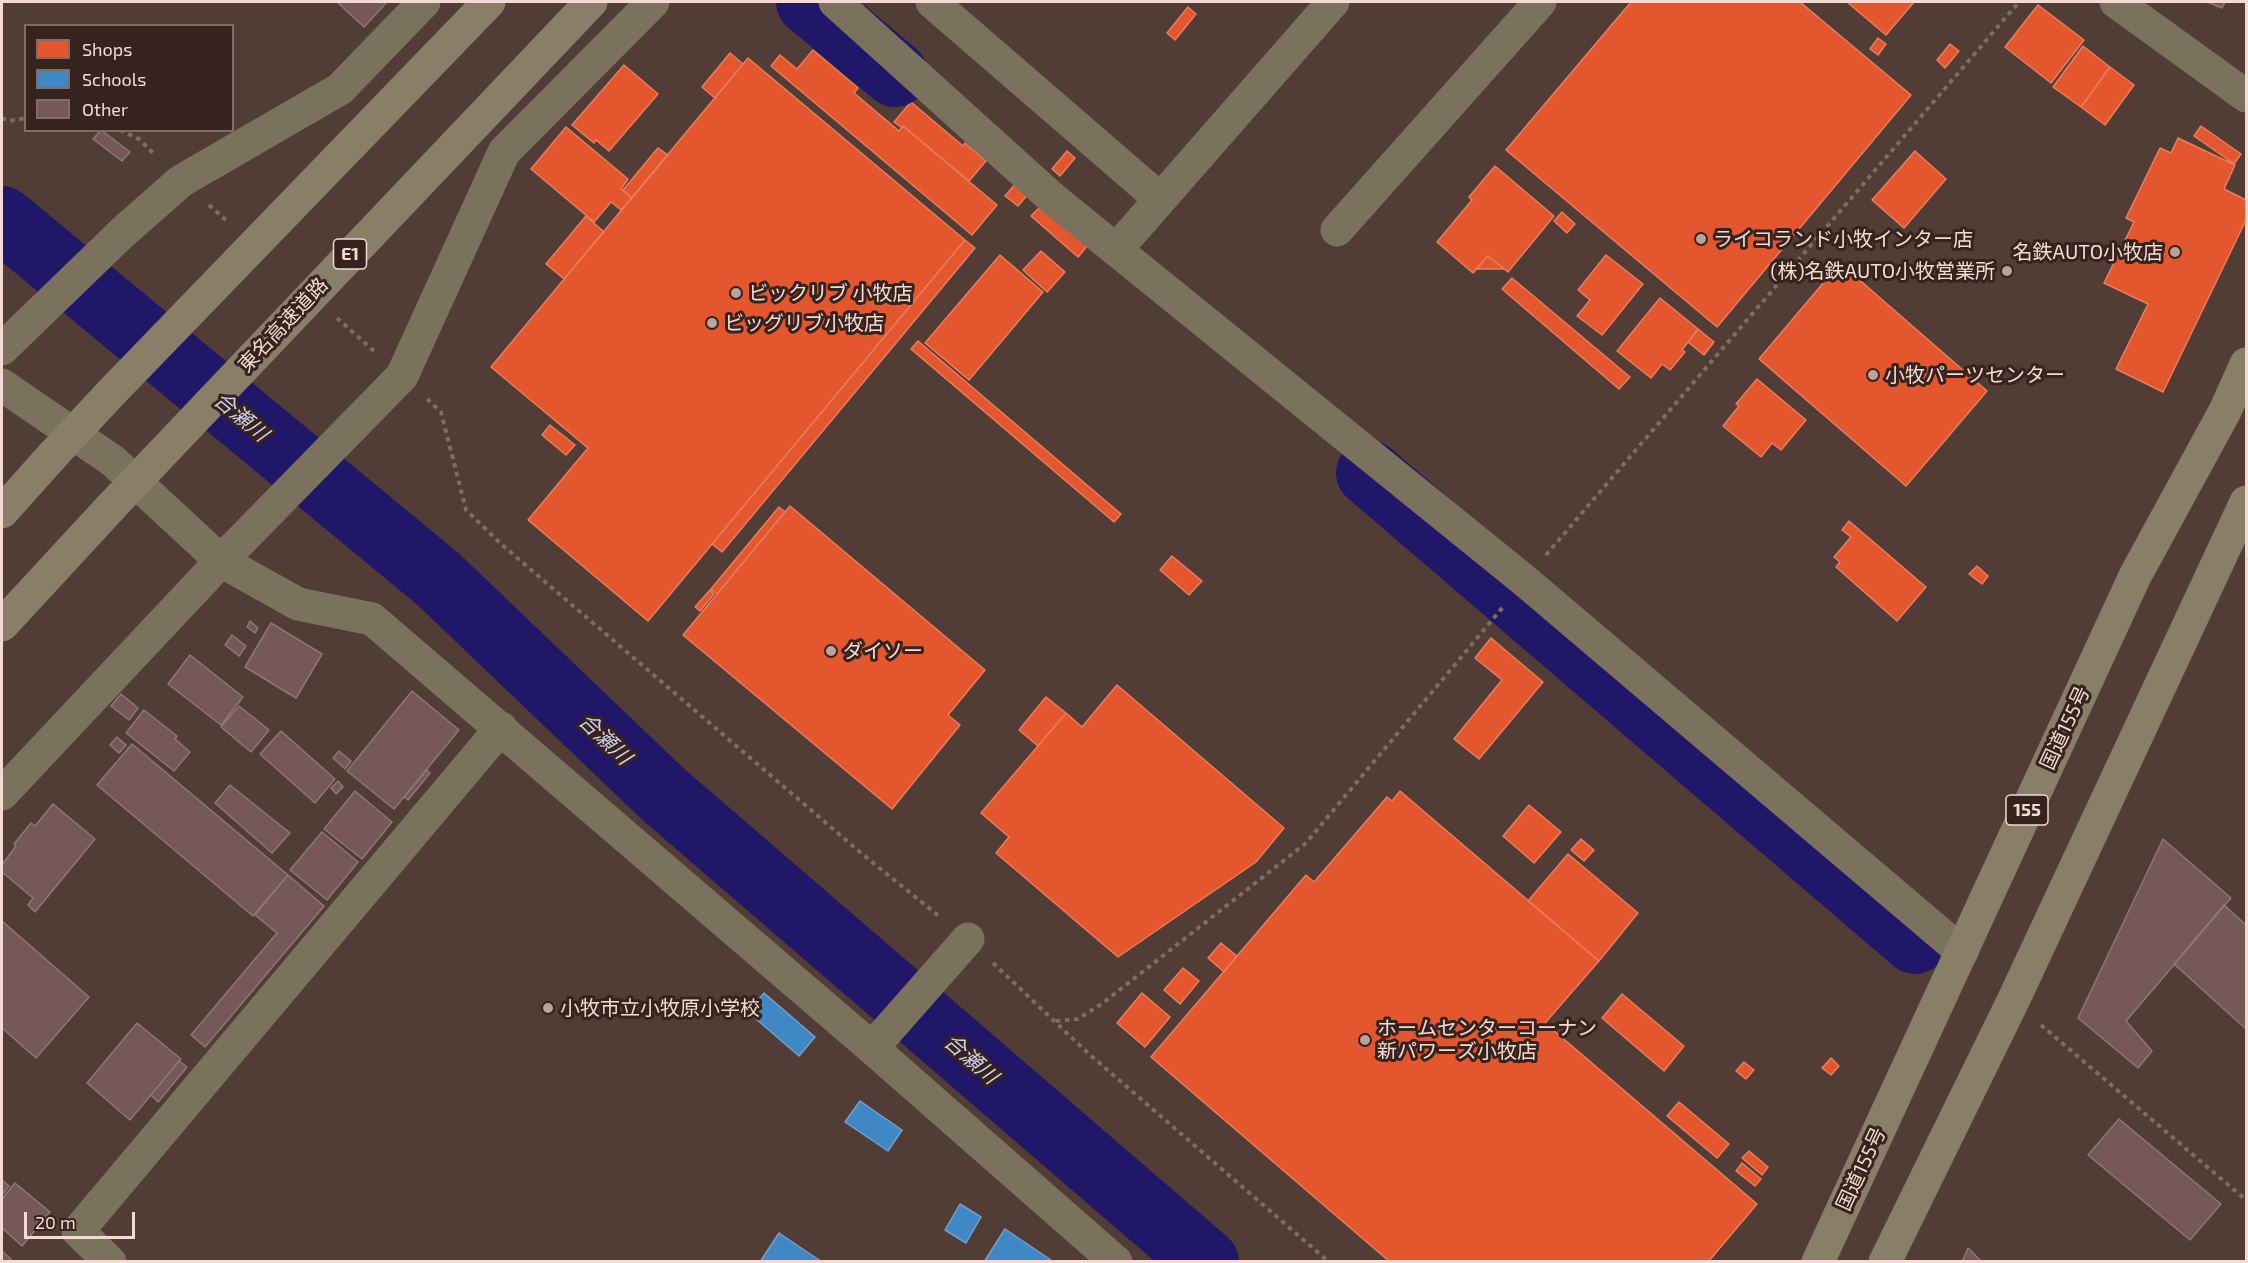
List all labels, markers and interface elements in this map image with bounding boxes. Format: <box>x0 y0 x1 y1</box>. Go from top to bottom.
legend <box>24 24 234 132</box>
text: Shops <box>82 38 132 60</box>
text: Schools <box>82 68 146 90</box>
text: Other <box>82 98 128 120</box>
place label: ライコランド小牧インター店 <box>1713 227 1973 251</box>
marker: ライコランド小牧インター店 <box>1694 232 1708 246</box>
road number: E1 <box>334 239 366 269</box>
place label: 名鉄AUTO小牧店 <box>2013 240 2163 264</box>
marker: 名鉄AUTO小牧店 <box>2168 245 2182 259</box>
place label: (株)名鉄AUTO小牧営業所 <box>1770 259 1995 283</box>
marker: (株)名鉄AUTO小牧営業所 <box>2000 264 2014 278</box>
street label: 東名高速道路 <box>233 273 333 377</box>
place label: ビックリブ 小牧店 <box>748 281 912 305</box>
marker: ビックリブ 小牧店 <box>729 286 743 300</box>
place label: ビッグリブ小牧店 <box>724 311 884 335</box>
marker: ビッグリブ小牧店 <box>705 316 719 330</box>
place label: 小牧パーツセンター <box>1885 363 2065 387</box>
marker: 小牧パーツセンター <box>1866 368 1880 382</box>
water label: 合瀬川 <box>209 387 273 447</box>
place label: ダイソー <box>843 639 923 663</box>
marker: ダイソー <box>824 644 838 658</box>
street label: 国道155号 <box>2035 682 2095 774</box>
water label: 合瀬川 <box>574 708 636 770</box>
road number: 155 <box>2006 795 2048 825</box>
place label: 小牧市立小牧原小学校 <box>560 996 760 1020</box>
marker: 小牧市立小牧原小学校 <box>541 1001 555 1015</box>
place label: ホームセンターコーナン 新パワーズ小牧店 <box>1377 1016 1597 1063</box>
water label: 合瀬川 <box>939 1029 1003 1089</box>
marker: ホームセンターコーナン 新パワーズ小牧店 <box>1358 1033 1372 1047</box>
street label: 国道155号 <box>1831 1123 1891 1215</box>
scale bar <box>27 1200 138 1238</box>
text: 20 m <box>35 1211 76 1233</box>

